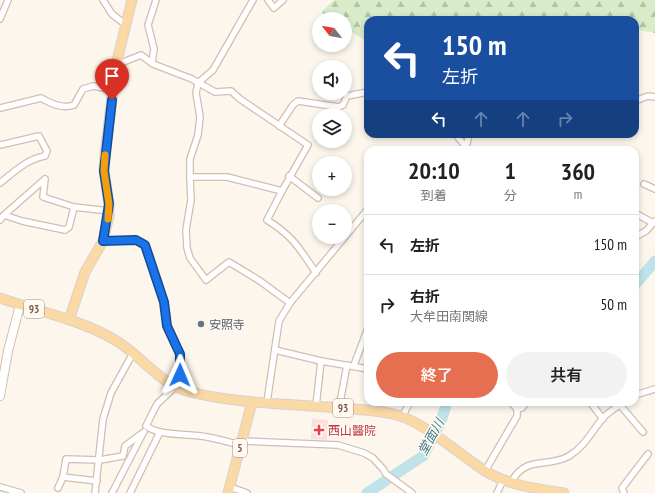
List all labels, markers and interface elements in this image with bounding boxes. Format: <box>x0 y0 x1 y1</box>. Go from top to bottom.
north arrow <box>312 12 352 52</box>
map controls <box>312 12 352 244</box>
text: 150 m <box>442 26 506 63</box>
icon: left <box>376 32 428 84</box>
pin <box>95 59 129 100</box>
button: sound <box>312 60 352 100</box>
icon: arrive <box>101 65 123 87</box>
text: 左折 <box>442 65 478 88</box>
button: layers <box>312 108 352 148</box>
icon: left <box>428 108 450 130</box>
icon: ahead <box>470 108 492 130</box>
icon: ahead <box>512 108 534 130</box>
icon: right <box>554 108 576 130</box>
text: 20:10 <box>408 155 460 186</box>
text: 1 <box>505 155 516 186</box>
button: + <box>312 156 352 196</box>
text: 360 <box>561 156 595 187</box>
text: m <box>574 186 582 203</box>
text: 到着 <box>421 187 447 204</box>
text: 分 <box>504 187 517 204</box>
button: − <box>312 204 352 244</box>
icon: left <box>376 234 398 256</box>
text: 150 m <box>594 235 627 254</box>
text: 左折 <box>410 236 440 255</box>
text: 右折 <box>410 287 440 306</box>
icon: right <box>376 294 398 316</box>
text: 50 m <box>601 295 627 314</box>
road number: 93 <box>24 300 44 318</box>
text: 大牟田南関線 <box>410 308 488 325</box>
place label: 安照寺 <box>209 317 245 332</box>
marker: 安照寺 <box>196 319 206 329</box>
button: 終了 <box>376 352 498 398</box>
button: 共有 <box>506 352 627 398</box>
position arrow <box>159 354 201 396</box>
road number: 93 <box>333 399 353 417</box>
water label: 堂面川 <box>414 414 449 458</box>
place label: 西山醫院 <box>328 423 376 438</box>
marker: 西山醫院 <box>313 424 325 436</box>
road number: 5 <box>233 439 247 457</box>

